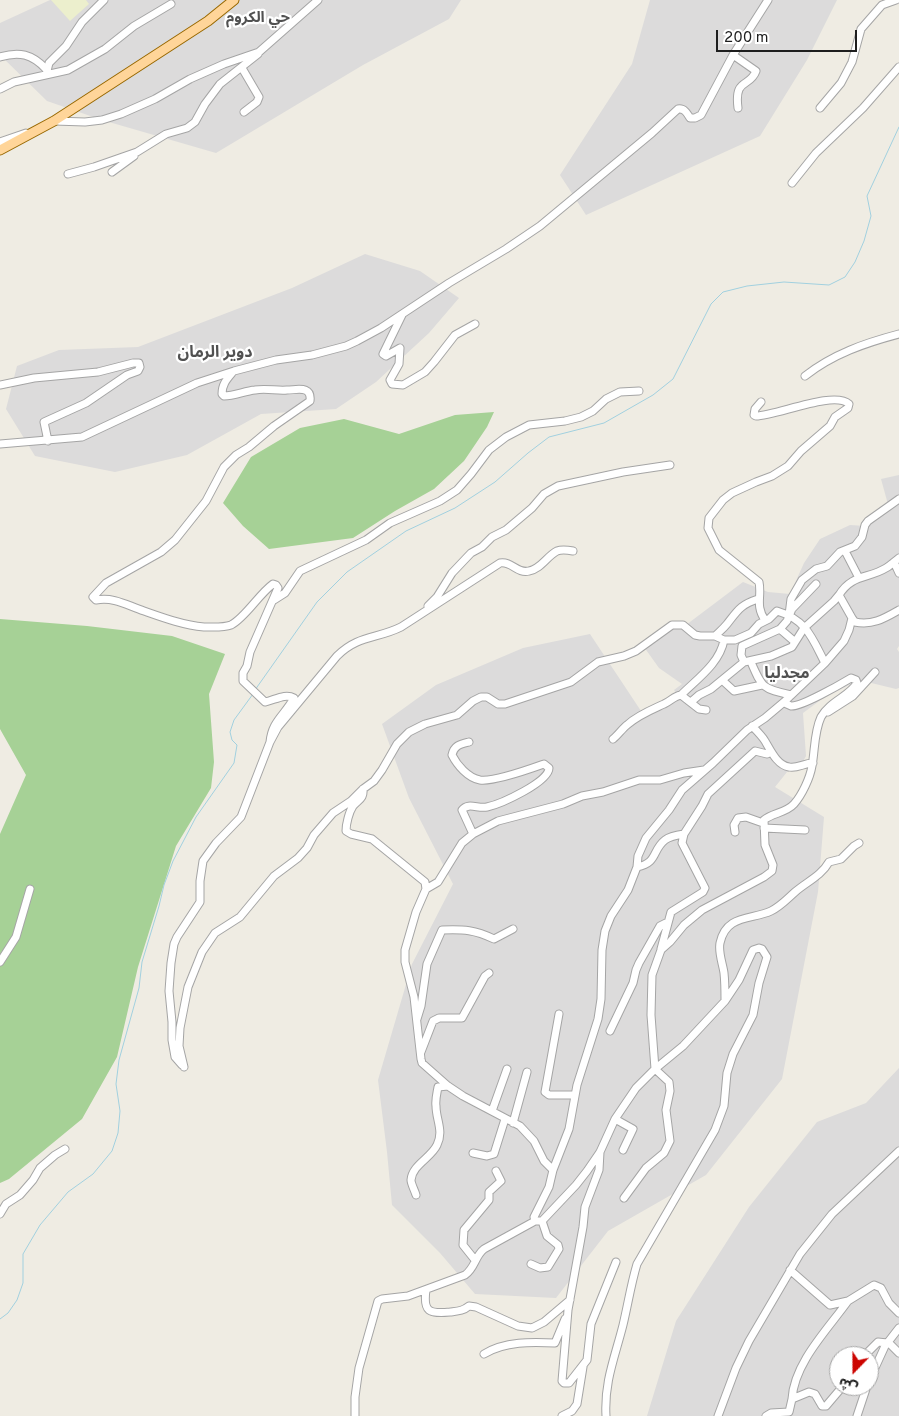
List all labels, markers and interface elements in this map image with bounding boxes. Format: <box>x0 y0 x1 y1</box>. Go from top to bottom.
district label: حي الكروم <box>226 10 290 28</box>
scale bar <box>719 20 860 52</box>
text: 200 m <box>724 29 769 48</box>
district label: دوير الرمان <box>177 344 253 364</box>
district label: مجدليا <box>764 665 810 685</box>
north arrow <box>829 1346 879 1396</box>
text: ش <box>836 1373 861 1396</box>

